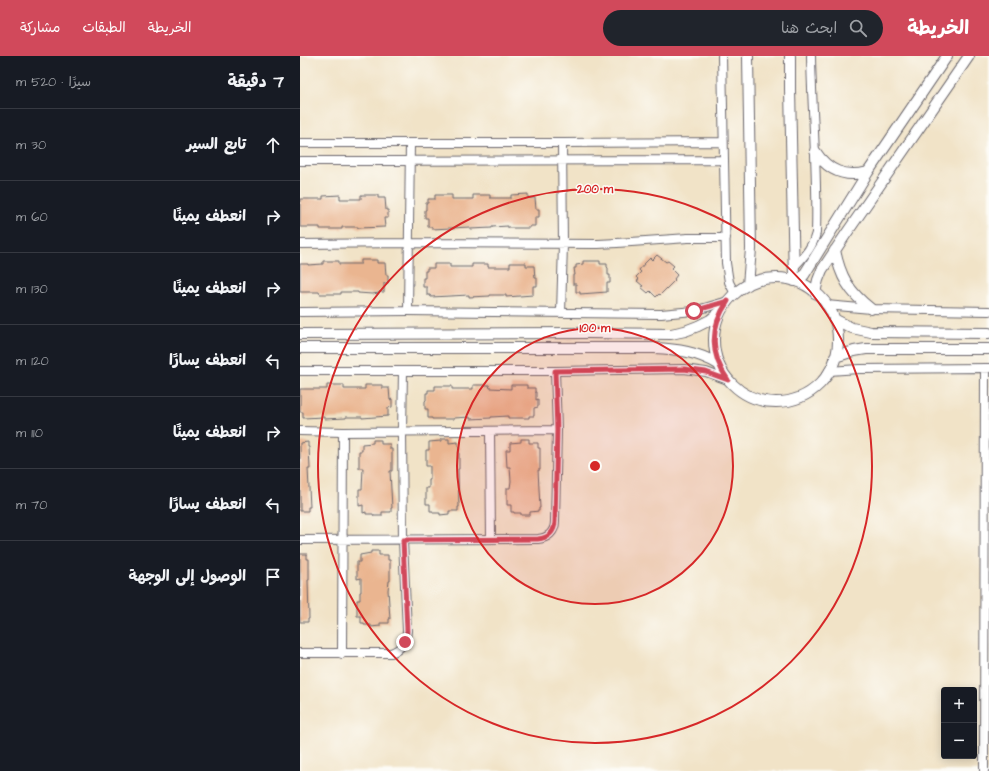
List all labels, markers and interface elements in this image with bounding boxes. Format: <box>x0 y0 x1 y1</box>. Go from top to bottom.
search box <box>603 10 883 46</box>
text: الخريطة <box>907 15 969 42</box>
icon: search <box>847 17 869 39</box>
text: مشاركة <box>20 18 60 38</box>
text: الطبقات <box>82 18 126 38</box>
text: الخريطة <box>148 18 191 38</box>
text: ابحث هنا <box>781 18 837 39</box>
text: 7 دقيقة <box>228 70 284 94</box>
text: سيرًا · 520 m <box>16 73 91 91</box>
text: تابع السير <box>187 134 246 155</box>
icon: ahead <box>262 134 284 156</box>
text: 30 m <box>16 136 46 154</box>
text: 200 m <box>576 181 614 198</box>
text: انعطف يمينًا <box>173 206 246 227</box>
icon: right <box>262 206 284 228</box>
text: 60 m <box>16 208 48 226</box>
text: انعطف يمينًا <box>173 278 246 299</box>
icon: right <box>262 278 284 300</box>
text: 130 m <box>16 280 48 298</box>
route start <box>685 302 703 320</box>
text: 100 m <box>580 320 611 337</box>
text: انعطف يسارًا <box>169 350 246 371</box>
icon: left <box>262 350 284 372</box>
text: 120 m <box>16 352 49 370</box>
text: انعطف يمينًا <box>173 422 246 443</box>
icon: right <box>262 422 284 444</box>
text: 110 m <box>16 424 43 442</box>
centre of rings <box>588 459 602 473</box>
text: انعطف يسارًا <box>169 494 246 515</box>
icon: left <box>262 494 284 516</box>
text: 70 m <box>16 496 48 514</box>
text: الوصول إلى الوجهة <box>129 566 246 587</box>
icon: arrive <box>262 566 284 588</box>
route end <box>396 633 414 651</box>
map controls <box>941 687 977 759</box>
button: + <box>941 687 977 723</box>
button: − <box>941 723 977 759</box>

